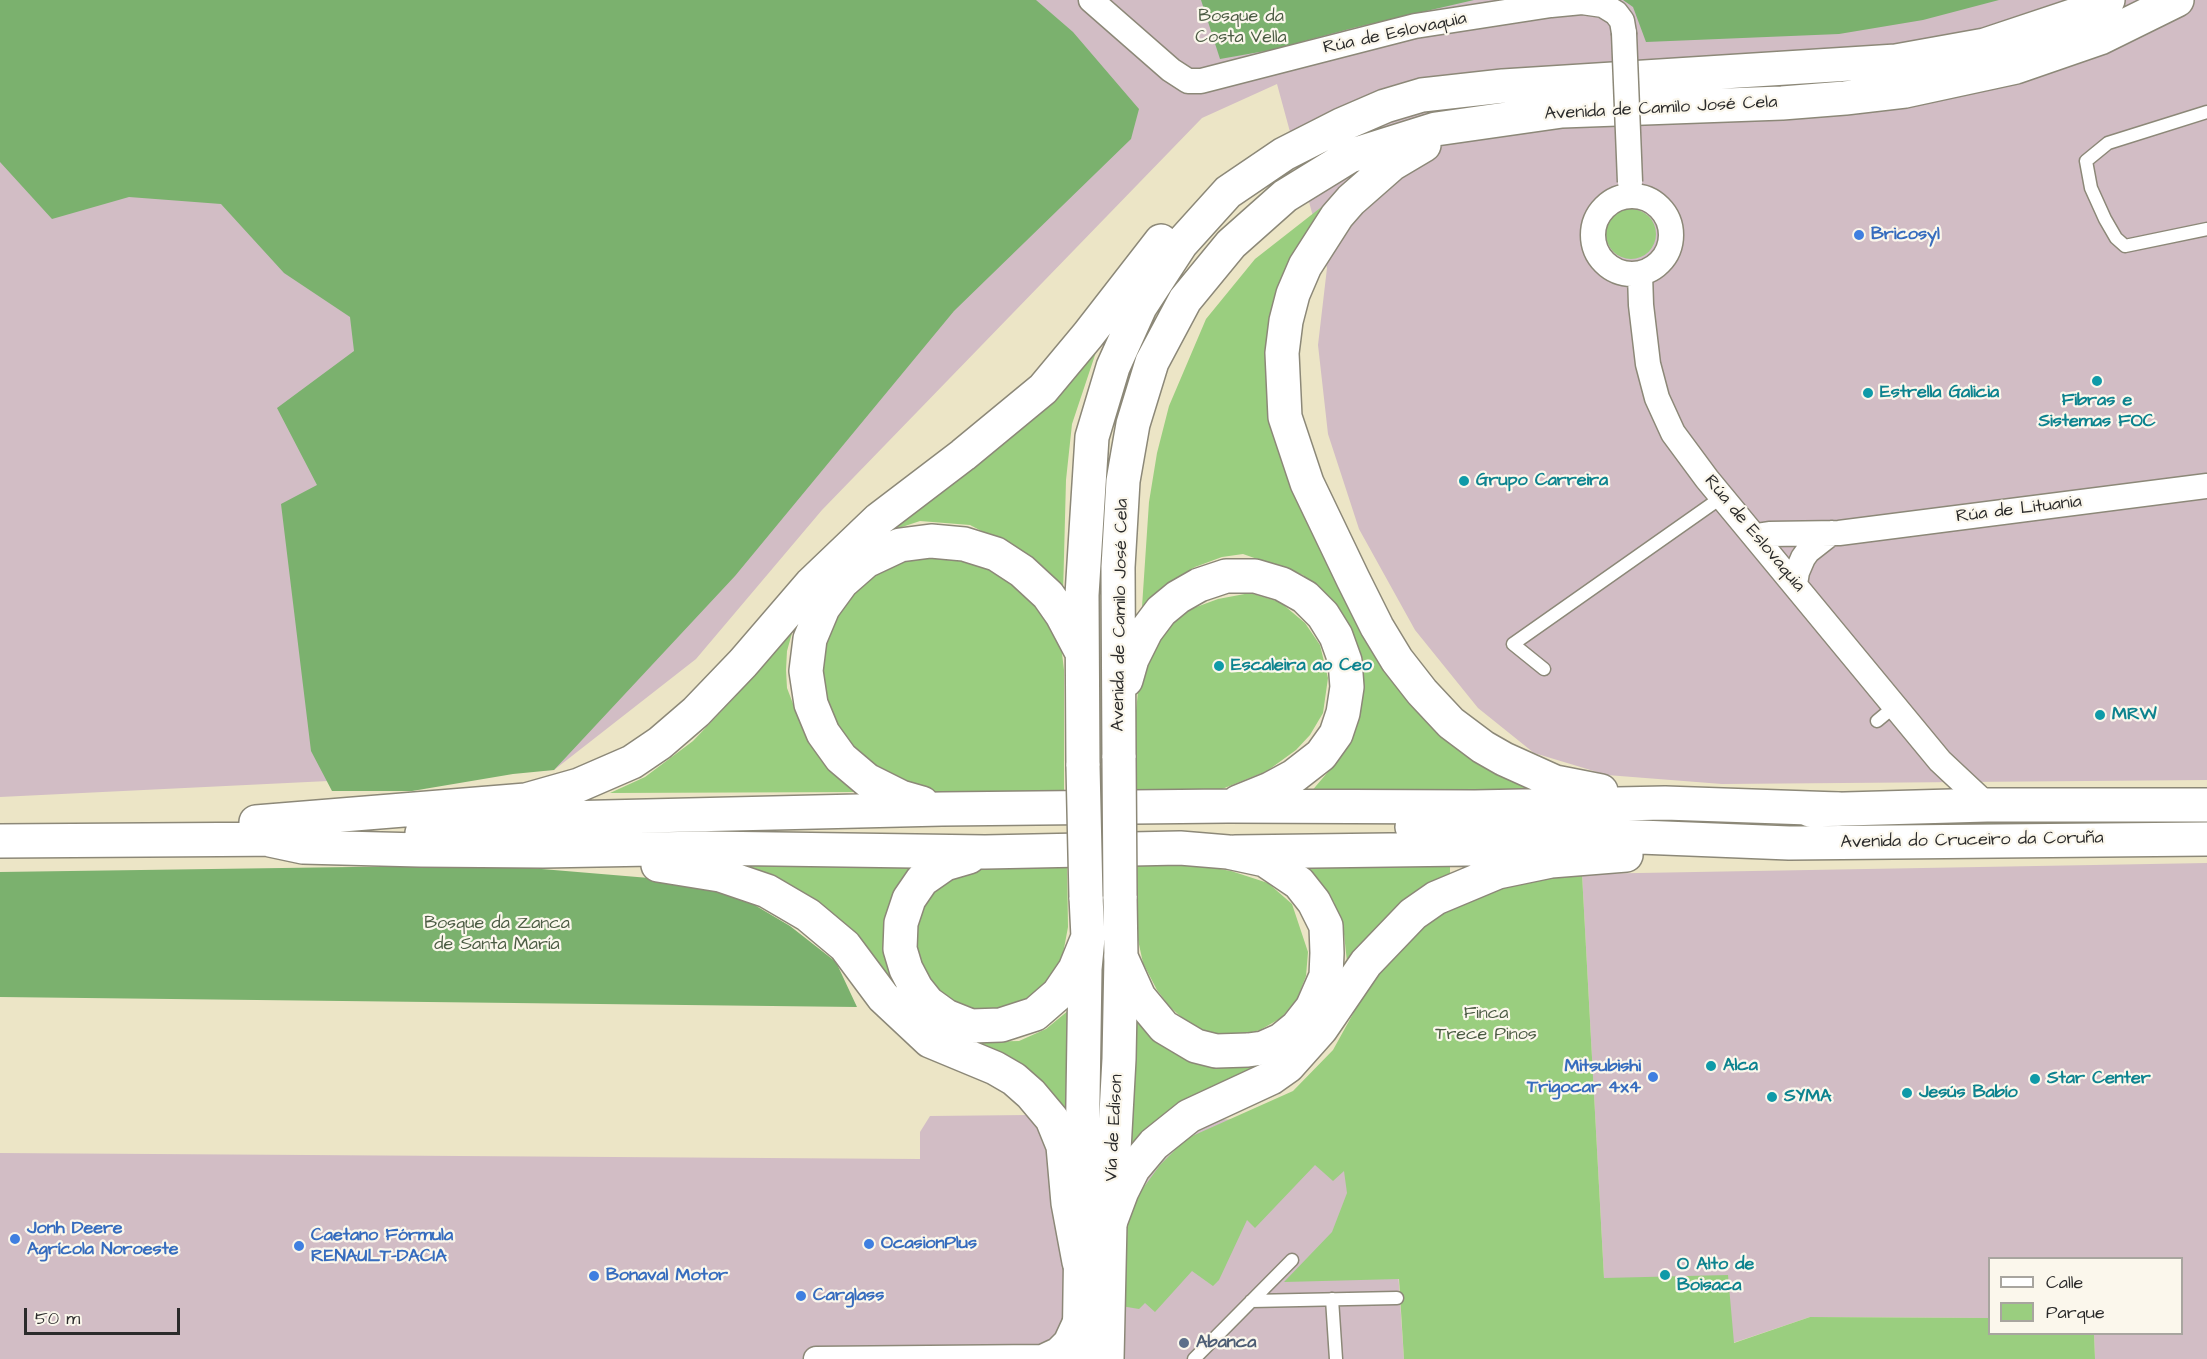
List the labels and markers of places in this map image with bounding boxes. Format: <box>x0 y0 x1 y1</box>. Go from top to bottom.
place label: Bricosyl <box>1871 224 1940 246</box>
marker: Bricosyl <box>1852 228 1866 242</box>
marker: Fibras e Sistemas FOC <box>2090 374 2104 388</box>
place label: Estrella Galicia <box>1880 382 1999 404</box>
marker: Estrella Galicia <box>1861 386 1875 400</box>
place label: Fibras e Sistemas FOC <box>2038 390 2156 432</box>
place label: Grupo Carreira <box>1476 470 1608 492</box>
marker: Grupo Carreira <box>1457 474 1471 488</box>
place label: Escaleira ao Ceo <box>1231 655 1372 677</box>
marker: Escaleira ao Ceo <box>1212 659 1226 673</box>
place label: MRW <box>2112 704 2157 726</box>
marker: MRW <box>2093 708 2107 722</box>
place label: Alca <box>1723 1055 1758 1077</box>
place label: Mitsubishi Trigocar 4x4 <box>1527 1056 1641 1098</box>
marker: Alca <box>1704 1059 1718 1073</box>
place label: Star Center <box>2047 1068 2151 1090</box>
marker: Mitsubishi Trigocar 4x4 <box>1646 1070 1660 1084</box>
marker: Star Center <box>2028 1072 2042 1086</box>
place label: Jesús Babío <box>1919 1082 2018 1104</box>
place label: SYMA <box>1784 1086 1832 1108</box>
marker: Jesús Babío <box>1900 1086 1914 1100</box>
marker: SYMA <box>1765 1090 1779 1104</box>
place label: Jonh Deere Agrícola Noroeste <box>27 1218 178 1260</box>
place label: Caetano Fórmula RENAULT-DACIA <box>311 1225 453 1268</box>
marker: Jonh Deere Agrícola Noroeste <box>8 1232 22 1246</box>
place label: OcasionPlus <box>881 1233 977 1255</box>
marker: OcasionPlus <box>862 1237 876 1251</box>
marker: Caetano Fórmula RENAULT-DACIA <box>292 1239 306 1253</box>
place label: O Alto de Boisaca <box>1677 1254 1754 1296</box>
place label: Bonaval Motor <box>606 1265 728 1287</box>
marker: O Alto de Boisaca <box>1658 1268 1672 1282</box>
marker: Bonaval Motor <box>587 1269 601 1283</box>
place label: Carglass <box>813 1285 884 1307</box>
marker: Carglass <box>794 1289 808 1303</box>
place label: Abanca <box>1196 1332 1256 1354</box>
marker: Abanca <box>1177 1336 1191 1350</box>

